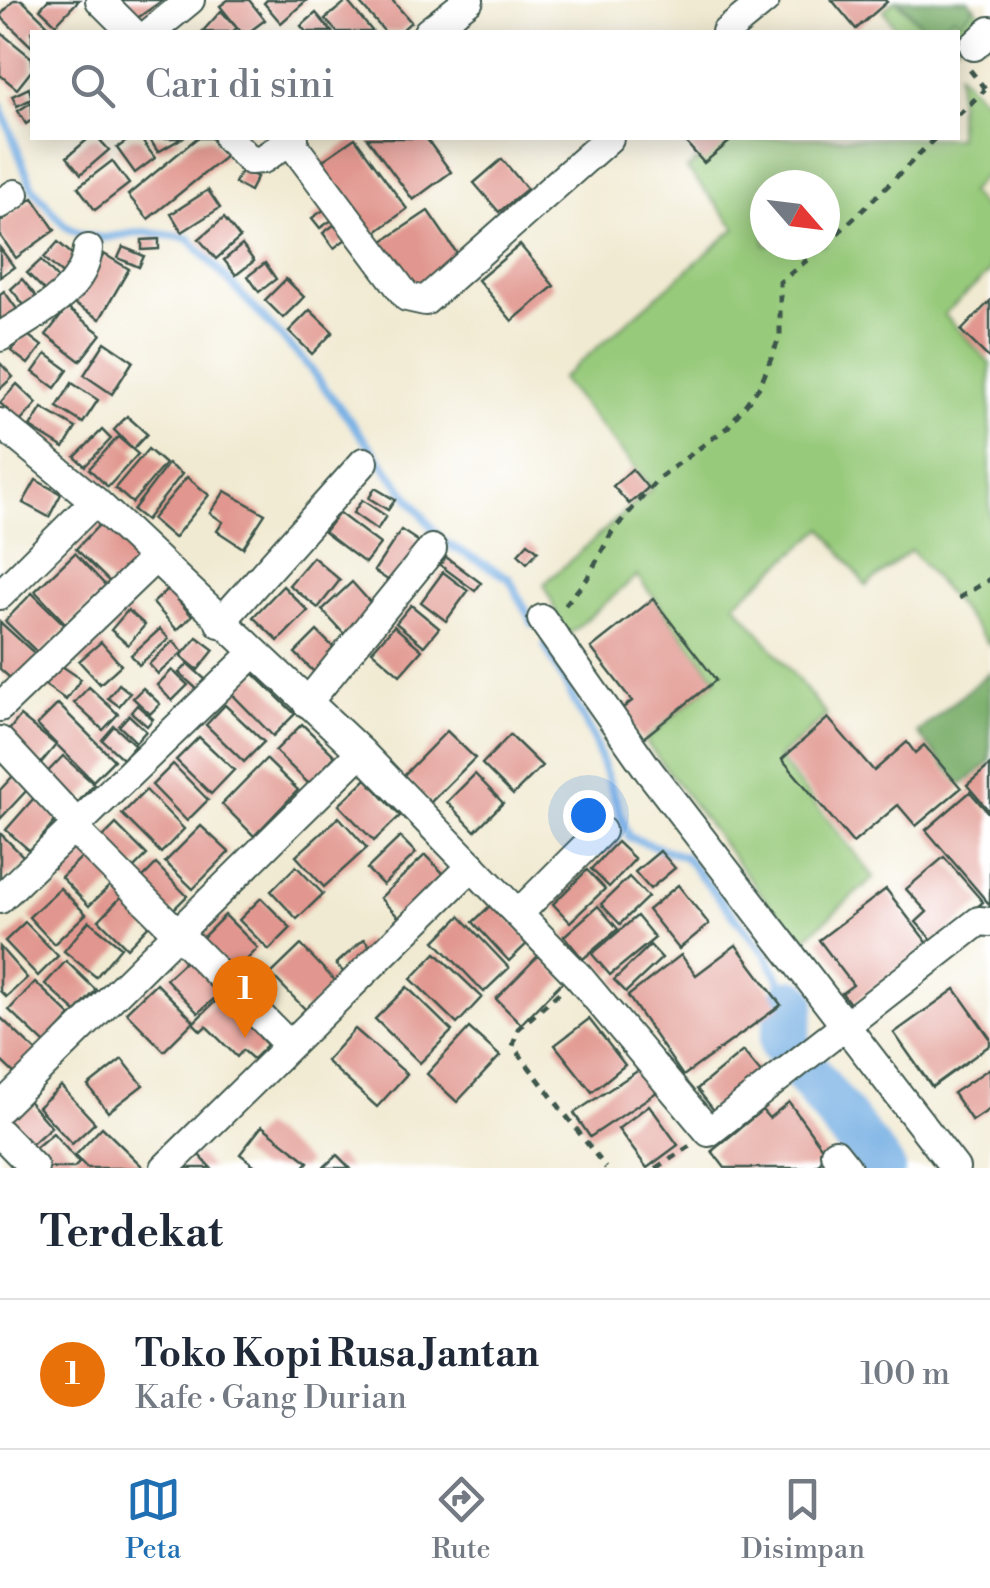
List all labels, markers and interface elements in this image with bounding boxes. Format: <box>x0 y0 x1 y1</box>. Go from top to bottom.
search box <box>30 30 960 140</box>
icon: search <box>65 58 120 113</box>
text: Cari di sini <box>145 62 334 109</box>
north arrow <box>750 170 840 260</box>
your location <box>563 790 614 841</box>
pin: 1 <box>212 956 278 1038</box>
text: Terdekat <box>40 1207 223 1260</box>
text: Toko Kopi Rusa Jantan <box>135 1331 539 1378</box>
text: 1 <box>65 1354 80 1394</box>
text: 100 m <box>860 1354 950 1394</box>
text: Kafe · Gang Durian <box>135 1378 407 1418</box>
tab: Peta <box>125 1472 181 1567</box>
tab: Rute <box>431 1472 491 1567</box>
tab: Disimpan <box>741 1472 865 1567</box>

